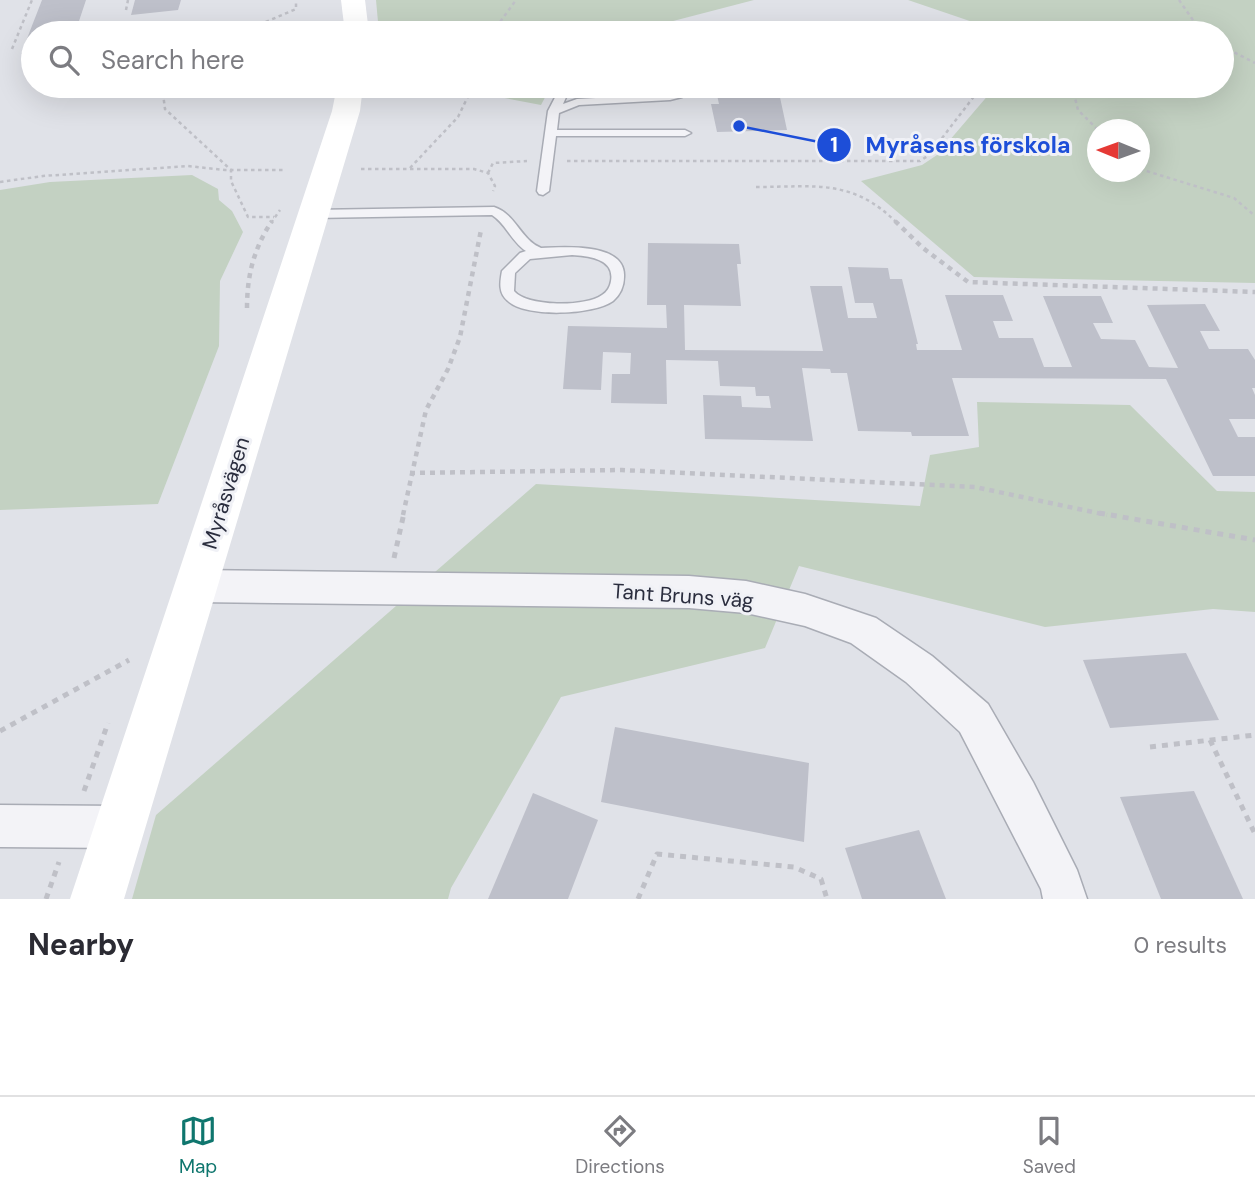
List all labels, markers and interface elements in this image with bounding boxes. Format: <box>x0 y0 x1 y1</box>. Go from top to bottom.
search box <box>21 21 1234 98</box>
icon: search <box>45 41 83 79</box>
text: Search here <box>101 43 244 77</box>
north arrow <box>1087 119 1150 182</box>
callout: Myråsens förskola <box>816 123 1084 167</box>
text: Myråsens förskola <box>866 130 1070 160</box>
text: 1 <box>830 131 838 159</box>
street label: Myråsvägen <box>196 434 256 552</box>
street label: Tant Bruns väg <box>611 577 755 615</box>
text: Nearby <box>28 925 134 964</box>
text: 0 results <box>1134 930 1227 960</box>
tab: Map <box>179 1112 217 1179</box>
tab: Directions <box>575 1112 665 1179</box>
tab: Saved <box>1023 1112 1076 1179</box>

